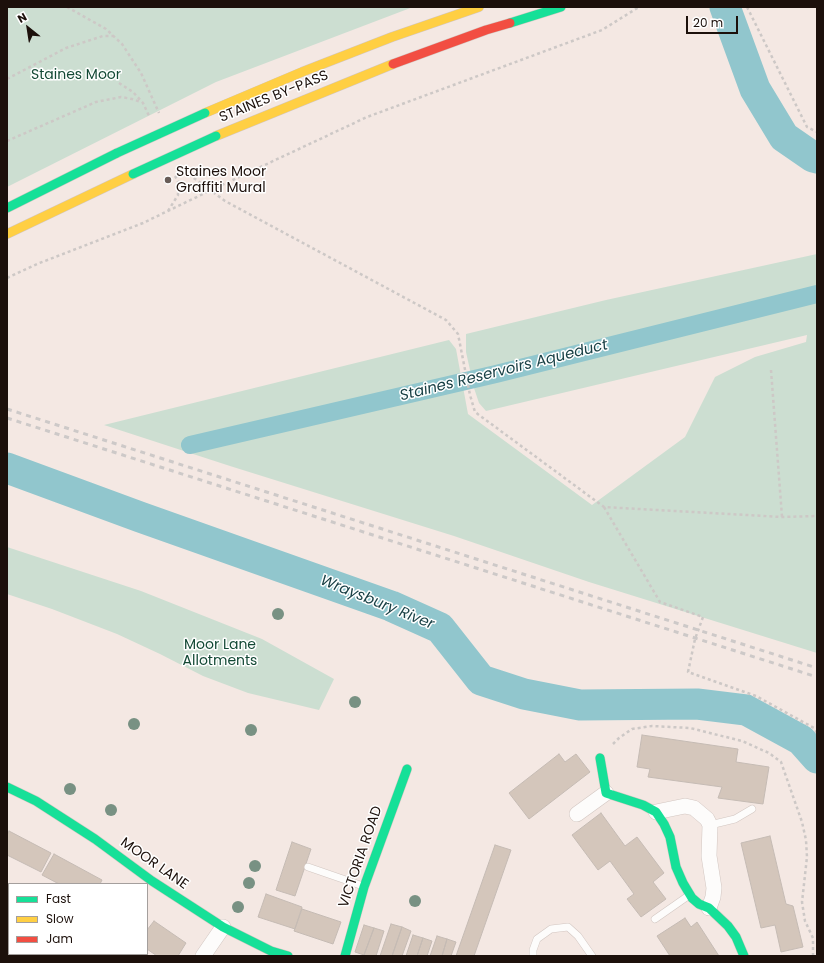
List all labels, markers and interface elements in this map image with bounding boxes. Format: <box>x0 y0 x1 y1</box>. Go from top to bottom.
north arrow <box>8 8 48 48</box>
scale bar <box>688 8 740 34</box>
text: N <box>14 9 30 27</box>
text: 20 m <box>693 14 723 31</box>
park label: Staines Moor <box>31 67 121 83</box>
street label: STAINES BY-PASS <box>217 67 331 127</box>
place label: Staines Moor Graffiti Mural <box>176 164 266 196</box>
marker: Staines Moor Graffiti Mural <box>163 175 173 185</box>
water label: Staines Reservoirs Aqueduct <box>398 336 610 406</box>
water label: Wraysbury River <box>318 572 436 634</box>
park label: Moor Lane Allotments <box>183 637 257 670</box>
street label: VICTORIA ROAD <box>336 804 386 910</box>
street label: MOOR LANE <box>117 835 191 893</box>
legend <box>8 883 148 955</box>
text: Fast <box>46 890 71 907</box>
text: Slow <box>46 910 74 927</box>
text: Jam <box>46 930 73 947</box>

